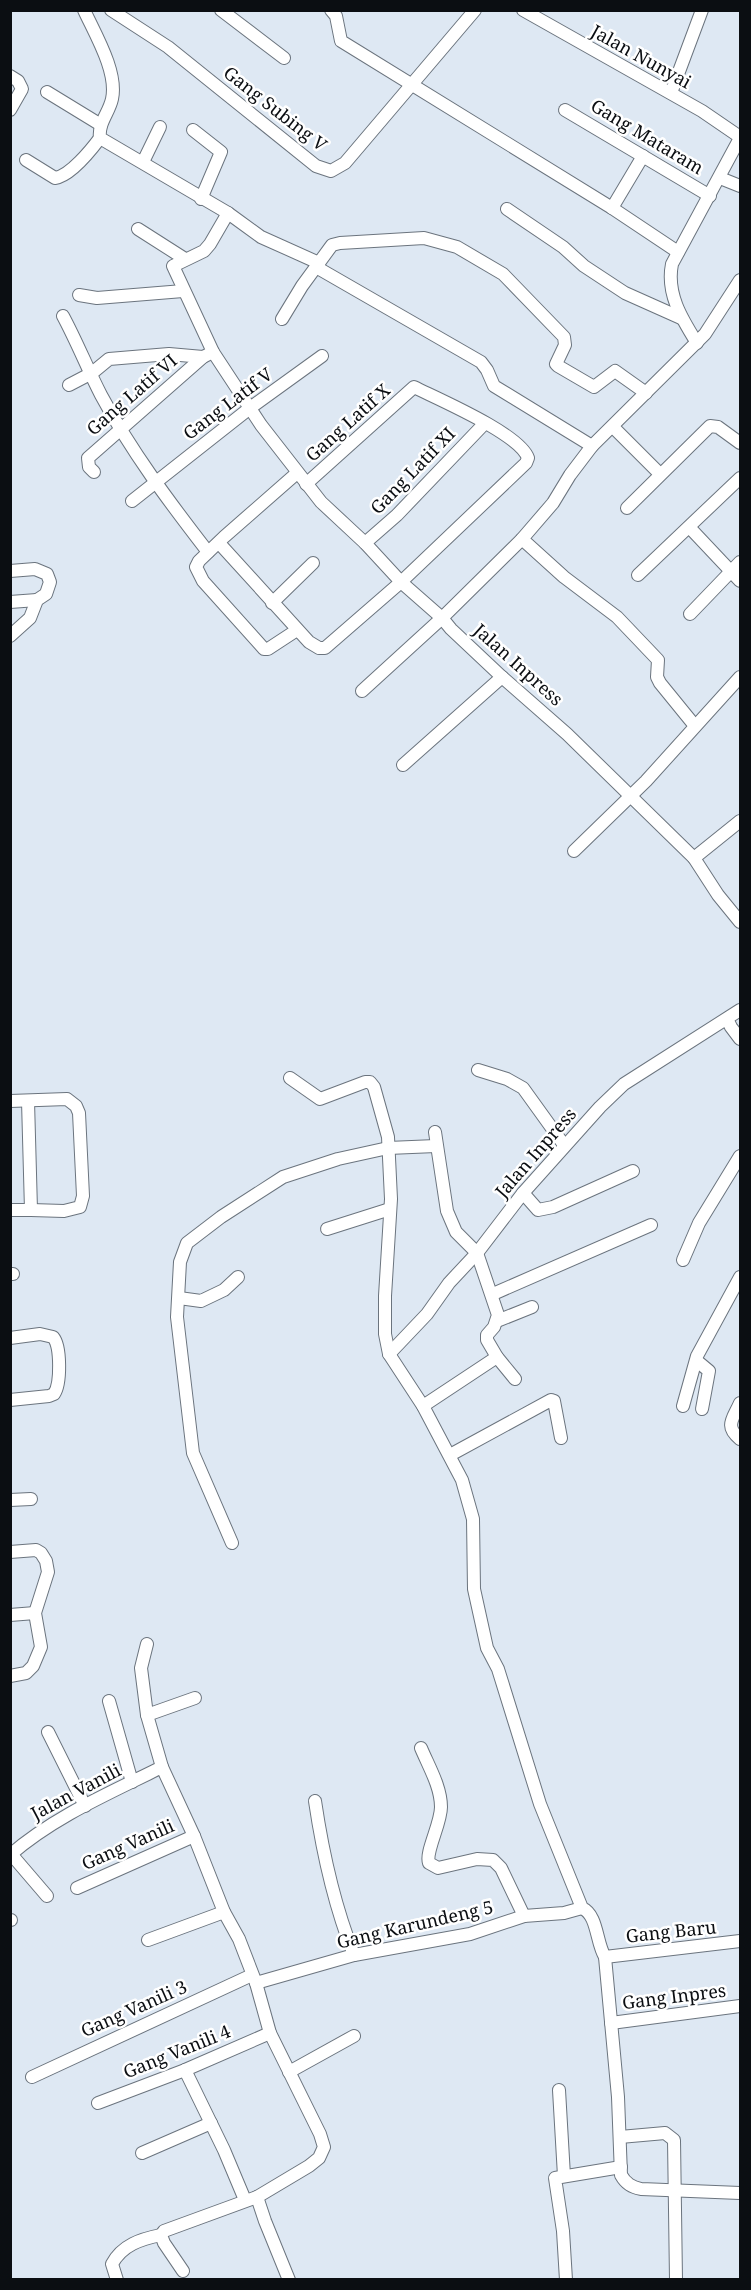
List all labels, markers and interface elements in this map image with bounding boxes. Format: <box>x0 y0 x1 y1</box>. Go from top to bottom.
street label: Jalan Nunyai <box>586 18 696 94</box>
street label: Gang Subing V <box>219 60 333 157</box>
street label: Gang Mataram <box>587 93 708 179</box>
street label: Gang Latif VI <box>81 348 182 440</box>
street label: Gang Latif V <box>178 361 278 445</box>
street label: Gang Latif X <box>300 378 395 467</box>
street label: Gang Latif XI <box>365 422 460 519</box>
street label: Jalan Inpress <box>468 617 568 711</box>
street label: Jalan Inpress <box>489 1102 581 1203</box>
street label: Jalan Vanili <box>26 1757 125 1825</box>
street label: Gang Vanili <box>78 1813 178 1875</box>
street label: Gang Karundeng 5 <box>334 1894 495 1954</box>
street label: Gang Baru <box>624 1914 718 1948</box>
street label: Gang Vanili 3 <box>77 1974 190 2042</box>
street label: Gang Inpres <box>621 1978 727 2014</box>
street label: Gang Vanili 4 <box>119 2019 234 2083</box>

